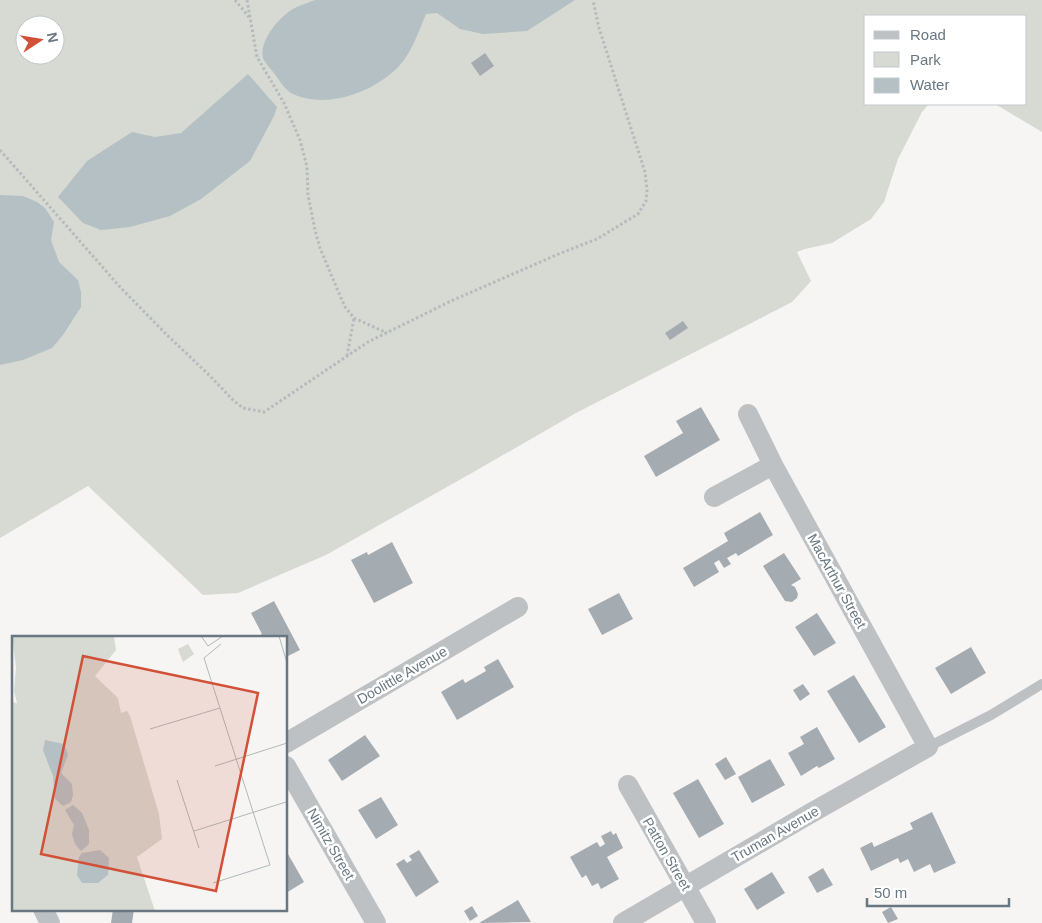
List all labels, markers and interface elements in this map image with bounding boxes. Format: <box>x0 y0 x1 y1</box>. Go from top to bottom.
north arrow <box>15 15 65 65</box>
legend <box>864 15 1027 105</box>
text: Road <box>910 26 946 43</box>
text: N <box>44 31 62 44</box>
text: Park <box>910 51 941 68</box>
text: Water <box>910 76 949 93</box>
street label: MacArthur Street <box>804 531 870 631</box>
inset map <box>12 636 288 910</box>
street label: Doolittle Avenue <box>354 643 450 707</box>
street label: Truman Avenue <box>729 802 822 865</box>
street label: Nimitz Street <box>304 805 358 883</box>
street label: Patton Street <box>640 815 694 893</box>
scale bar <box>867 876 1010 908</box>
text: 50 m <box>874 884 907 901</box>

